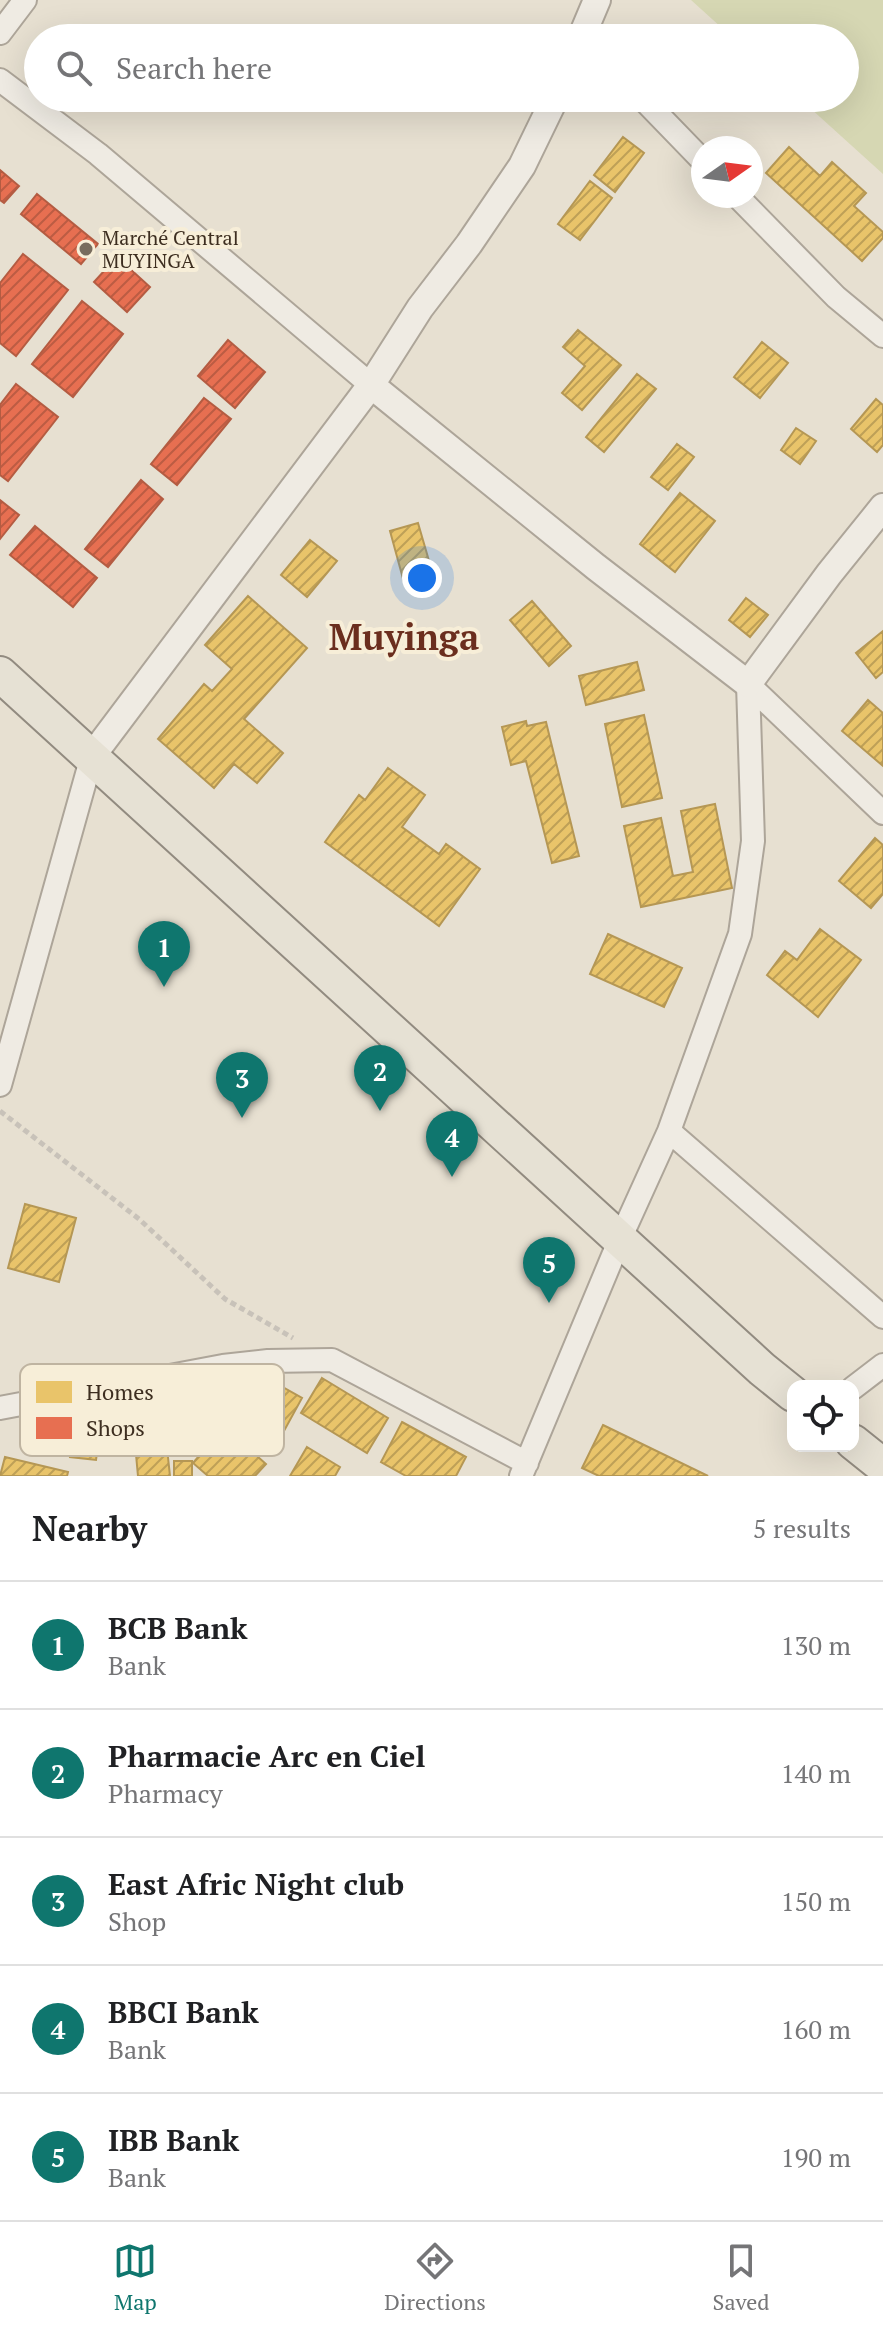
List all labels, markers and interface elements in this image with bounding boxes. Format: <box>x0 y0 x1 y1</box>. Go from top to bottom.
search box <box>24 24 859 112</box>
icon: search <box>52 46 96 90</box>
text: Search here <box>116 48 272 88</box>
north arrow <box>691 136 763 208</box>
place label: Marché Central MUYINGA <box>102 224 239 274</box>
marker: Marché Central MUYINGA <box>77 240 95 258</box>
your location <box>402 558 442 598</box>
district label: Muyinga <box>329 613 479 660</box>
pin: 1 <box>138 921 190 987</box>
pin: 2 <box>354 1045 406 1111</box>
pin: 3 <box>216 1052 268 1118</box>
pin: 4 <box>426 1111 478 1177</box>
pin: 5 <box>523 1237 575 1303</box>
legend <box>20 1364 284 1456</box>
text: Homes <box>86 1377 154 1406</box>
map controls <box>787 1380 859 1452</box>
button: locate <box>787 1380 859 1452</box>
text: Shops <box>86 1413 145 1442</box>
text: Nearby <box>32 1506 147 1551</box>
text: 5 results <box>753 1511 851 1545</box>
text: BCB Bank <box>108 1608 248 1648</box>
text: 1 <box>51 1628 65 1662</box>
text: 130 m <box>781 1628 851 1662</box>
text: Bank <box>108 1648 166 1682</box>
text: Pharmacie Arc en Ciel <box>108 1736 425 1776</box>
text: 2 <box>51 1756 65 1790</box>
text: 140 m <box>781 1756 851 1790</box>
text: Pharmacy <box>108 1776 223 1810</box>
text: East Afric Night club <box>108 1864 404 1904</box>
text: 3 <box>51 1884 65 1918</box>
text: 150 m <box>781 1884 851 1918</box>
text: Shop <box>108 1904 166 1938</box>
text: BBCI Bank <box>108 1992 259 2032</box>
text: 4 <box>51 2012 65 2046</box>
text: 160 m <box>781 2012 851 2046</box>
text: Bank <box>108 2032 166 2066</box>
text: IBB Bank <box>108 2120 239 2160</box>
text: 5 <box>51 2140 65 2174</box>
text: 190 m <box>781 2140 851 2174</box>
text: Bank <box>108 2160 166 2194</box>
tab: Map <box>113 2239 157 2316</box>
tab: Directions <box>384 2239 486 2316</box>
tab: Saved <box>713 2239 770 2316</box>

